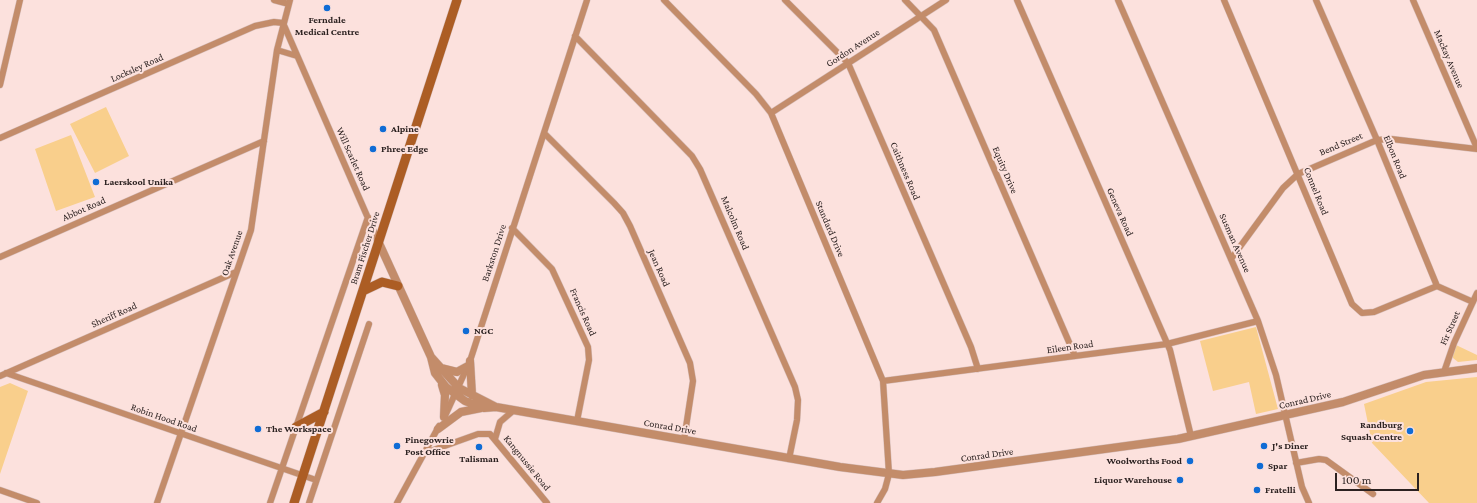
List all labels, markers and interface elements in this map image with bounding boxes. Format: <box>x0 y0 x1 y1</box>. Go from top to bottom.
marker: Ferndale Medical Centre <box>322 3 332 13</box>
place label: Ferndale Medical Centre <box>295 14 359 38</box>
street label: Gordon Avenue <box>824 26 882 70</box>
street label: Mackay Avenue <box>1431 28 1467 90</box>
street label: Locksley Road <box>109 51 165 85</box>
place label: Alpine <box>391 123 419 135</box>
marker: Alpine <box>378 124 388 134</box>
street label: Will Scarlet Road <box>334 125 372 193</box>
street label: Bend Street <box>1318 130 1364 158</box>
street label: Elbon Road <box>1381 134 1409 180</box>
street label: Caithness Road <box>887 140 923 202</box>
place label: Phree Edge <box>381 143 428 155</box>
marker: Phree Edge <box>368 144 378 154</box>
street label: Equity Drive <box>990 145 1020 195</box>
street label: Connel Road <box>1301 165 1331 217</box>
place label: Laerskool Unika <box>104 176 173 188</box>
marker: Laerskool Unika <box>91 177 101 187</box>
street label: Geneva Road <box>1104 186 1136 238</box>
street label: Abbot Road <box>60 194 108 224</box>
street label: Malcolm Road <box>718 194 752 252</box>
street label: Standard Drive <box>813 199 847 259</box>
street label: Bram Fischer Drive <box>348 210 382 286</box>
street label: Susman Avenue <box>1217 212 1253 274</box>
street label: Barkston Drive <box>479 223 509 283</box>
street label: Oak Avenue <box>219 229 245 277</box>
street label: Jean Road <box>645 248 673 288</box>
street label: Francis Road <box>567 286 599 338</box>
street label: Sheriff Road <box>89 300 139 330</box>
street label: Fir Street <box>1437 309 1463 347</box>
place label: NGC <box>474 325 493 337</box>
marker: NGC <box>461 326 471 336</box>
street label: Eileen Road <box>1046 338 1094 356</box>
street label: Conrad Drive <box>1278 388 1332 412</box>
street label: Robin Hood Road <box>129 401 199 435</box>
street label: Conrad Drive <box>643 416 697 438</box>
place label: Randburg Squash Centre <box>1341 419 1402 442</box>
place label: The Workspace <box>266 423 331 435</box>
marker: The Workspace <box>253 424 263 434</box>
marker: Randburg Squash Centre <box>1405 426 1415 436</box>
street label: Kangnussie Road <box>501 433 553 493</box>
place label: Pinegowrie Post Office <box>405 434 454 458</box>
place label: J's Diner <box>1272 440 1308 452</box>
marker: Pinegowrie Post Office <box>392 441 402 451</box>
marker: J's Diner <box>1259 441 1269 451</box>
marker: Talisman <box>474 442 484 452</box>
street label: Conrad Drive <box>960 445 1014 465</box>
place label: Talisman <box>459 453 499 465</box>
place label: Woolworths Food <box>1107 455 1182 467</box>
marker: Woolworths Food <box>1185 456 1195 466</box>
place label: Spar <box>1268 460 1287 472</box>
marker: Spar <box>1255 461 1265 471</box>
scale bar <box>1337 465 1421 491</box>
text: 100 m <box>1342 473 1371 487</box>
place label: Liquor Warehouse <box>1094 474 1172 486</box>
marker: Liquor Warehouse <box>1175 475 1185 485</box>
place label: Fratelli <box>1265 484 1296 496</box>
marker: Fratelli <box>1252 485 1262 495</box>

